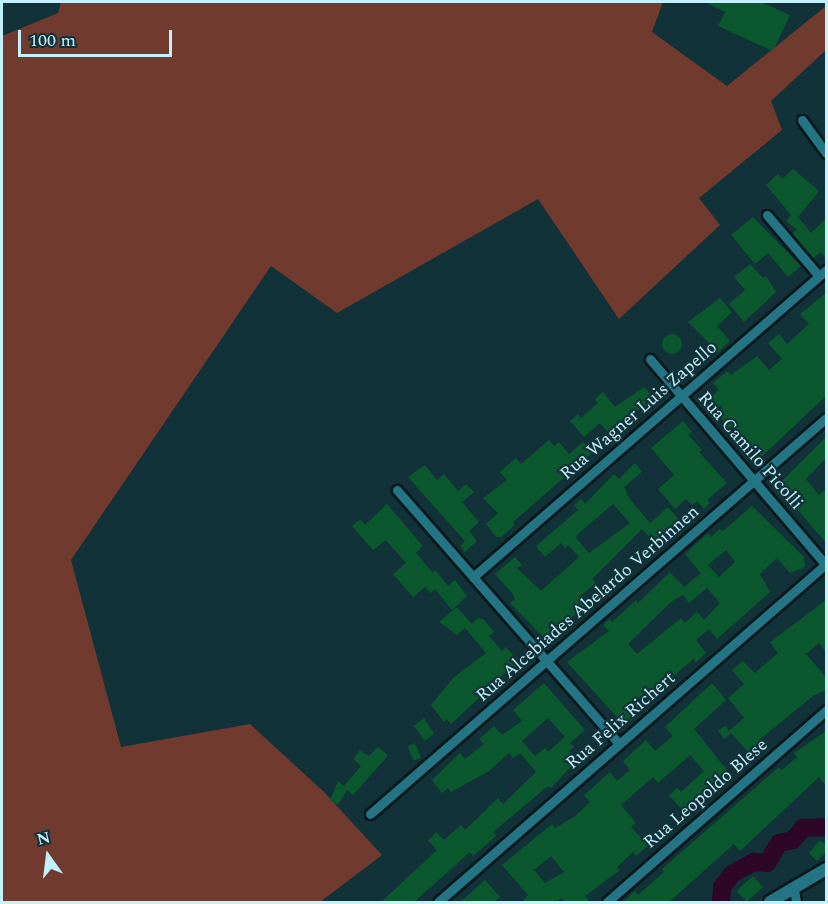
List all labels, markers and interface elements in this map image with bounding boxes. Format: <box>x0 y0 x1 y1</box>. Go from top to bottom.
scale bar <box>21 18 176 56</box>
text: 100 m <box>29 27 76 54</box>
street label: Rua Wagner Luis Zapello <box>556 337 722 485</box>
street label: Rua Camilo Picolli <box>693 388 807 514</box>
street label: Rua Alcebiades Abelardo Verbinnen <box>472 501 704 707</box>
street label: Rua Felix Richert <box>562 668 680 774</box>
street label: Rua Leopoldo Blese <box>640 734 772 854</box>
text: N <box>34 825 53 852</box>
north arrow <box>18 826 78 886</box>

